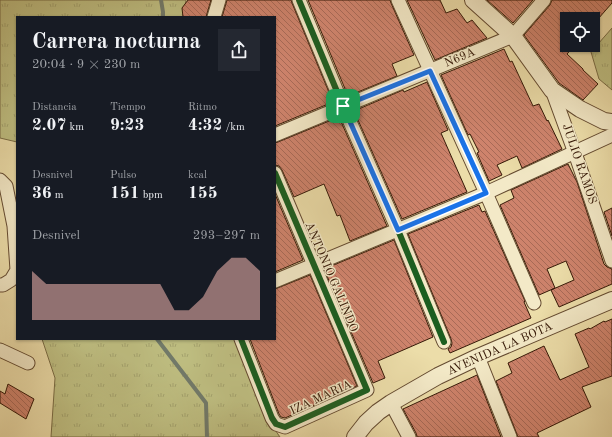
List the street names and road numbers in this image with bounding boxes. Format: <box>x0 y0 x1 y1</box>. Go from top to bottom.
street label: N69A <box>443 46 477 70</box>
street label: JULIO RAMOS <box>560 122 598 206</box>
street label: ANTONIO GALINDO <box>302 220 360 334</box>
street label: AVENIDA LA BOTA <box>446 320 554 378</box>
street label: IZA MARIA <box>288 378 354 418</box>

